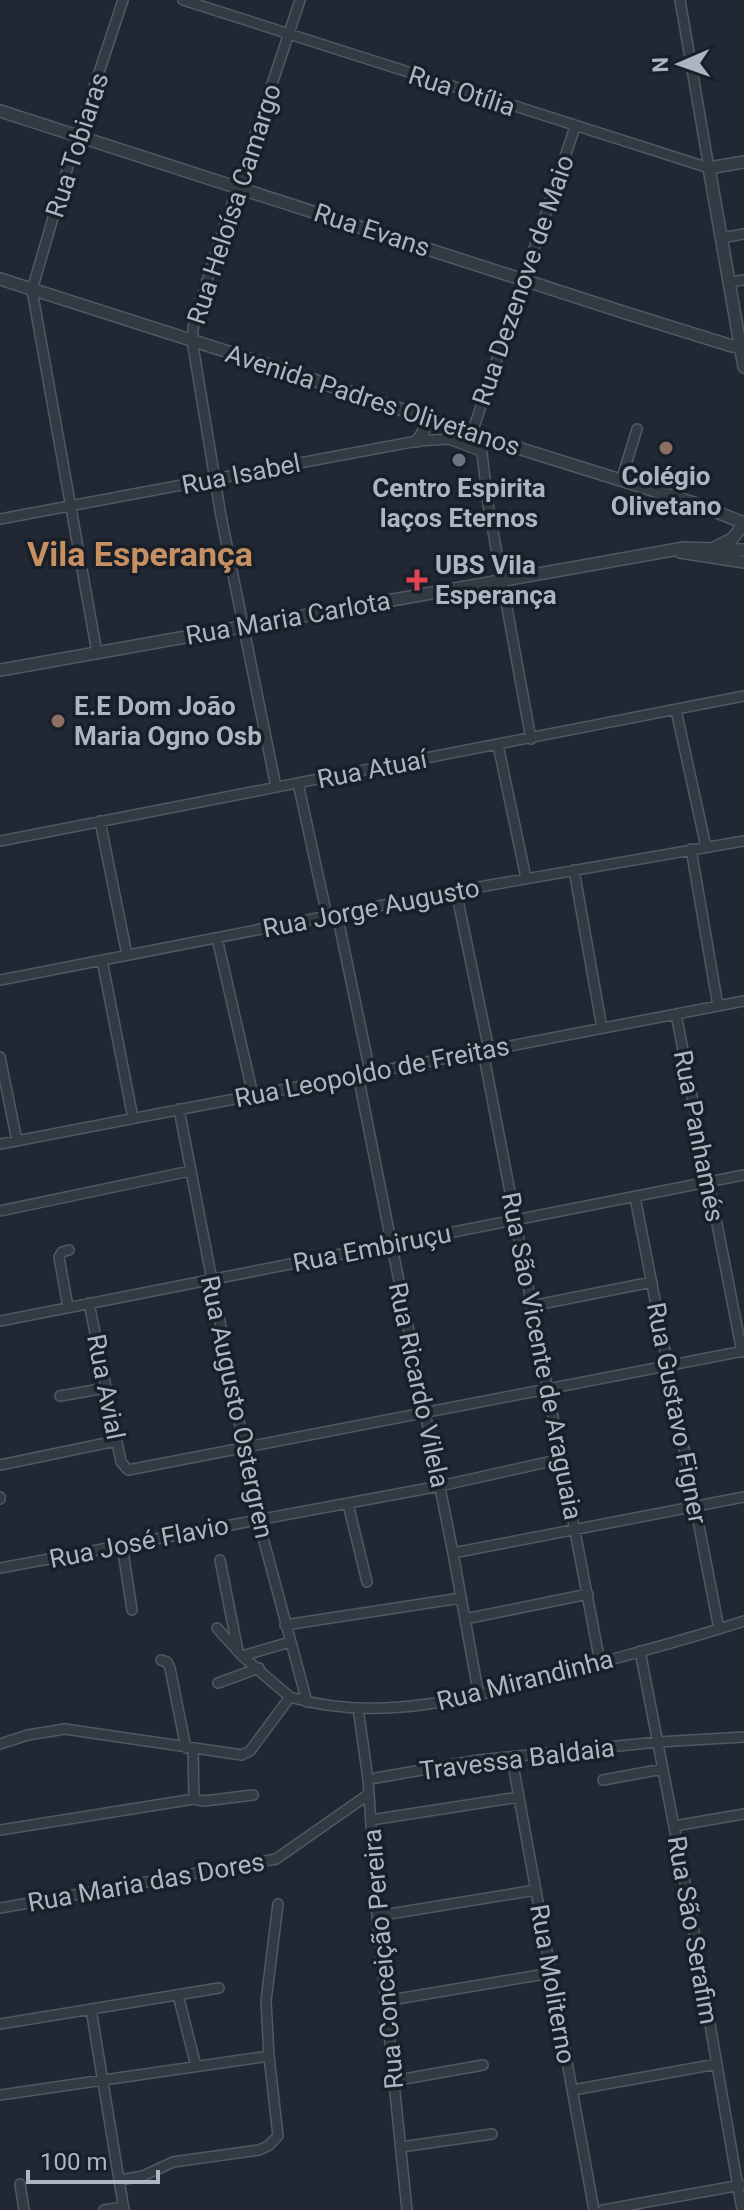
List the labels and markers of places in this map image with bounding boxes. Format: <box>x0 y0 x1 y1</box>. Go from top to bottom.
marker: Colégio Olivetano <box>657 439 675 457</box>
marker: Centro Espirita laços Eternos <box>450 451 468 469</box>
place label: Colégio Olivetano <box>611 461 721 521</box>
place label: Centro Espirita laços Eternos <box>372 473 546 533</box>
place label: UBS Vila Esperança <box>435 550 557 610</box>
marker: UBS Vila Esperança <box>406 569 428 591</box>
place label: E.E Dom João Maria Ogno Osb <box>74 691 262 751</box>
marker: E.E Dom João Maria Ogno Osb <box>49 712 67 730</box>

